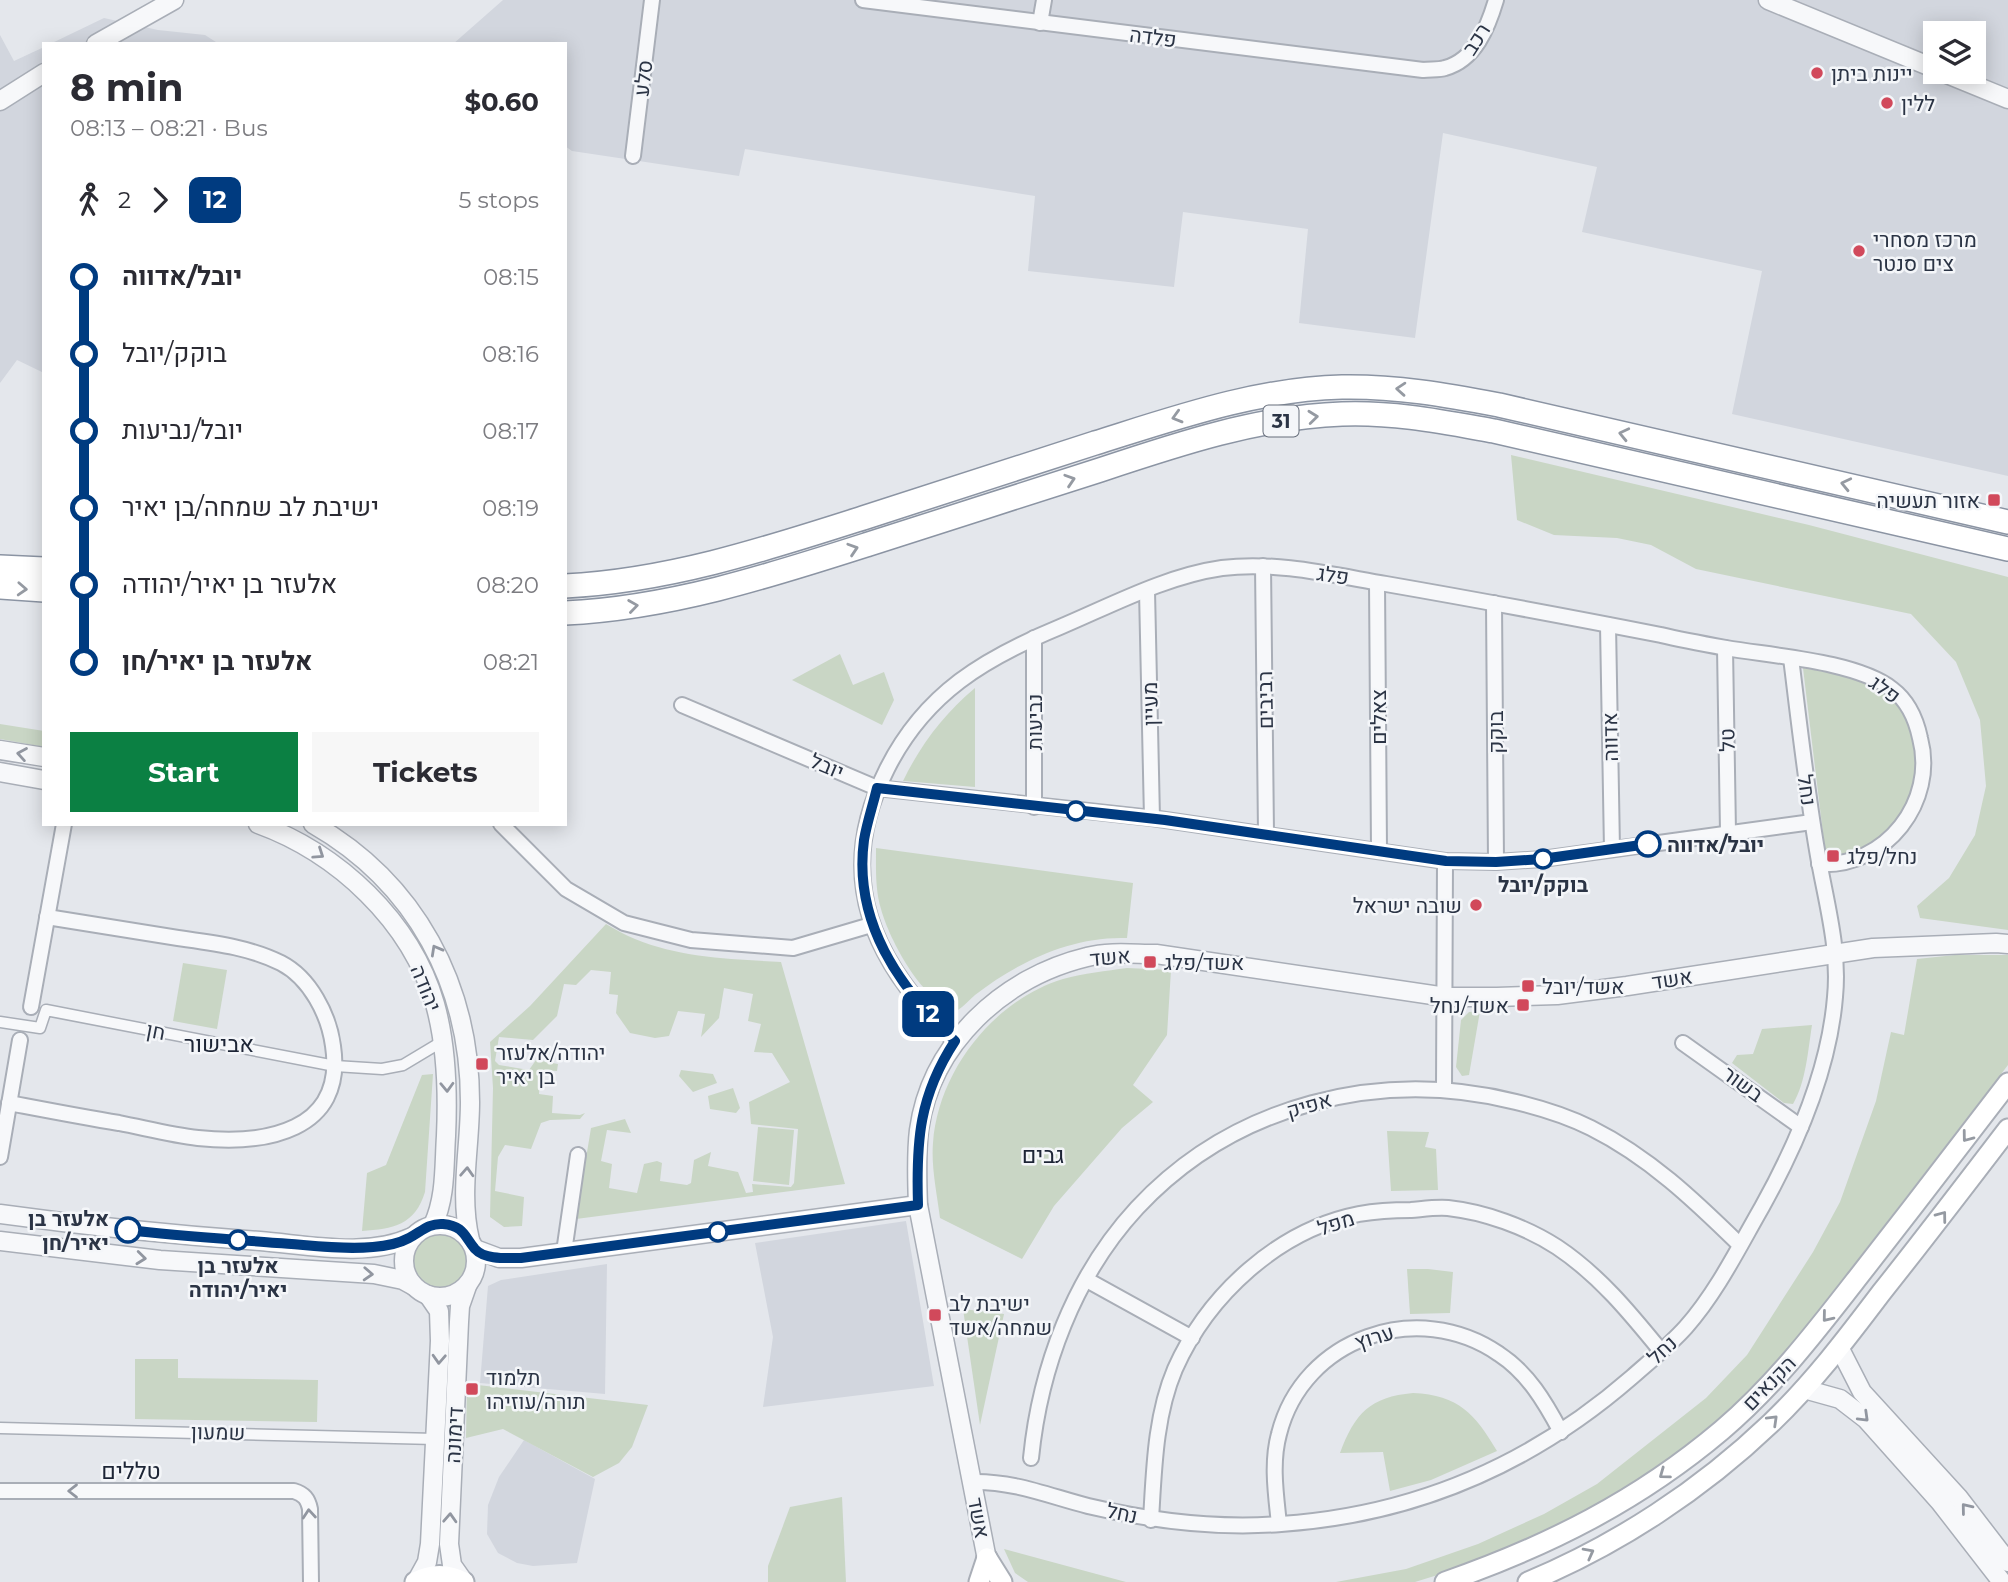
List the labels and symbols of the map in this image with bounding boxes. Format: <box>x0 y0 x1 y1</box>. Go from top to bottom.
street label: רכב <box>1457 18 1495 60</box>
street label: פלדה <box>1128 22 1178 52</box>
street label: סלע <box>628 58 658 98</box>
place label: יינות ביתן <box>1831 61 1913 86</box>
marker: יינות ביתן <box>1809 65 1825 81</box>
place label: ללין <box>1901 91 1935 116</box>
marker: ללין <box>1879 95 1895 111</box>
place label: מרכז מסחרי צים סנטר <box>1873 227 1977 276</box>
marker: מרכז מסחרי צים סנטר <box>1851 243 1867 259</box>
one-way arrow <box>1395 382 1406 397</box>
road number: 31 <box>1264 406 1298 436</box>
one-way arrow <box>1171 409 1183 424</box>
one-way arrow <box>1308 410 1319 425</box>
one-way arrow <box>1618 427 1630 442</box>
one-way arrow <box>1063 473 1075 488</box>
one-way arrow <box>1840 478 1852 493</box>
place label: אזור תעשיה <box>1876 488 1980 513</box>
marker: אזור תעשיה <box>1986 492 2002 508</box>
one-way arrow <box>847 543 859 558</box>
street label: פלג <box>1315 560 1351 590</box>
one-way arrow <box>17 581 28 596</box>
one-way arrow <box>627 599 639 614</box>
street label: פלג <box>1865 669 1905 709</box>
street label: רביבים <box>1252 671 1278 729</box>
street label: מעיין <box>1137 682 1163 726</box>
street label: צאלים <box>1366 689 1391 745</box>
street label: נביעות <box>1022 694 1047 750</box>
street label: בוקק <box>1483 710 1508 754</box>
street label: אדווה <box>1597 712 1623 762</box>
street label: טל <box>1714 728 1740 752</box>
one-way arrow <box>16 747 28 762</box>
street label: יובל <box>806 748 848 784</box>
street label: נחל <box>1792 773 1822 807</box>
unlabelled marker <box>1066 801 1086 821</box>
marker: יובל/אדווה <box>1635 831 1661 857</box>
place label: יובל/אדווה <box>1667 832 1764 857</box>
place label: נחל/פלג <box>1847 844 1917 869</box>
one-way arrow <box>311 846 324 859</box>
marker: נחל/פלג <box>1825 848 1841 864</box>
marker: בוקק/יובל <box>1533 849 1553 869</box>
place label: בוקק/יובל <box>1498 872 1589 897</box>
place label: שובה ישראל <box>1353 893 1462 918</box>
marker: שובה ישראל <box>1468 897 1484 913</box>
street label: אשד <box>1088 943 1132 971</box>
one-way arrow <box>431 945 444 958</box>
place label: אשד/פלג <box>1164 950 1244 975</box>
marker: אשד/פלג <box>1142 954 1158 970</box>
street label: יהודה <box>405 961 447 1015</box>
street label: אשד <box>1650 963 1694 995</box>
place label: אשד/יובל <box>1542 974 1625 999</box>
marker: אשד/יובל <box>1520 978 1536 994</box>
line badge: 12 <box>897 991 960 1037</box>
place label: אשד/נחל <box>1430 993 1509 1018</box>
marker: אשד/נחל <box>1515 997 1531 1013</box>
street label: חן <box>144 1017 168 1045</box>
district label: אבישור <box>184 1030 254 1058</box>
place label: יהודה/אלעזר בן יאיר <box>496 1040 605 1089</box>
marker: יהודה/אלעזר בן יאיר <box>474 1056 490 1072</box>
street label: בשור <box>1718 1061 1768 1107</box>
one-way arrow <box>439 1082 454 1093</box>
street label: אפיק <box>1283 1087 1335 1123</box>
one-way arrow <box>1962 1129 1975 1142</box>
district label: גבים <box>1022 1141 1064 1169</box>
one-way arrow <box>459 1166 474 1177</box>
street label: מפל <box>1314 1205 1358 1241</box>
place label: אלעזר בן יאיר/חן <box>28 1206 109 1255</box>
one-way arrow <box>1933 1211 1946 1224</box>
marker: אלעזר בן יאיר/חן <box>115 1217 141 1243</box>
unlabelled marker <box>708 1222 728 1242</box>
marker: אלעזר בן יאיר/יהודה <box>228 1230 248 1250</box>
one-way arrow <box>136 1250 147 1265</box>
place label: אלעזר בן יאיר/יהודה <box>189 1253 287 1302</box>
one-way arrow <box>362 1267 373 1282</box>
place label: ישיבת לב שמחה/אשד <box>949 1291 1052 1340</box>
marker: ישיבת לב שמחה/אשד <box>927 1307 943 1323</box>
one-way arrow <box>1823 1308 1835 1321</box>
street label: ערוץ <box>1351 1319 1397 1355</box>
street label: נחל <box>1642 1330 1682 1370</box>
street label: הקנאים <box>1737 1351 1801 1415</box>
one-way arrow <box>431 1354 446 1365</box>
place label: תלמוד תורה/עוזיהו <box>486 1365 586 1414</box>
marker: תלמוד תורה/עוזיהו <box>464 1381 480 1397</box>
street label: דימונה <box>440 1406 468 1464</box>
one-way arrow <box>1856 1409 1869 1422</box>
one-way arrow <box>1765 1416 1778 1429</box>
street label: שמעון <box>191 1419 245 1445</box>
district label: טללים <box>101 1457 161 1485</box>
one-way arrow <box>1659 1466 1672 1478</box>
one-way arrow <box>67 1483 78 1499</box>
street label: אשד <box>963 1495 995 1541</box>
street label: נחל <box>1104 1498 1140 1528</box>
one-way arrow <box>1962 1503 1975 1515</box>
one-way arrow <box>302 1508 317 1519</box>
one-way arrow <box>443 1512 458 1523</box>
one-way arrow <box>1582 1548 1595 1561</box>

